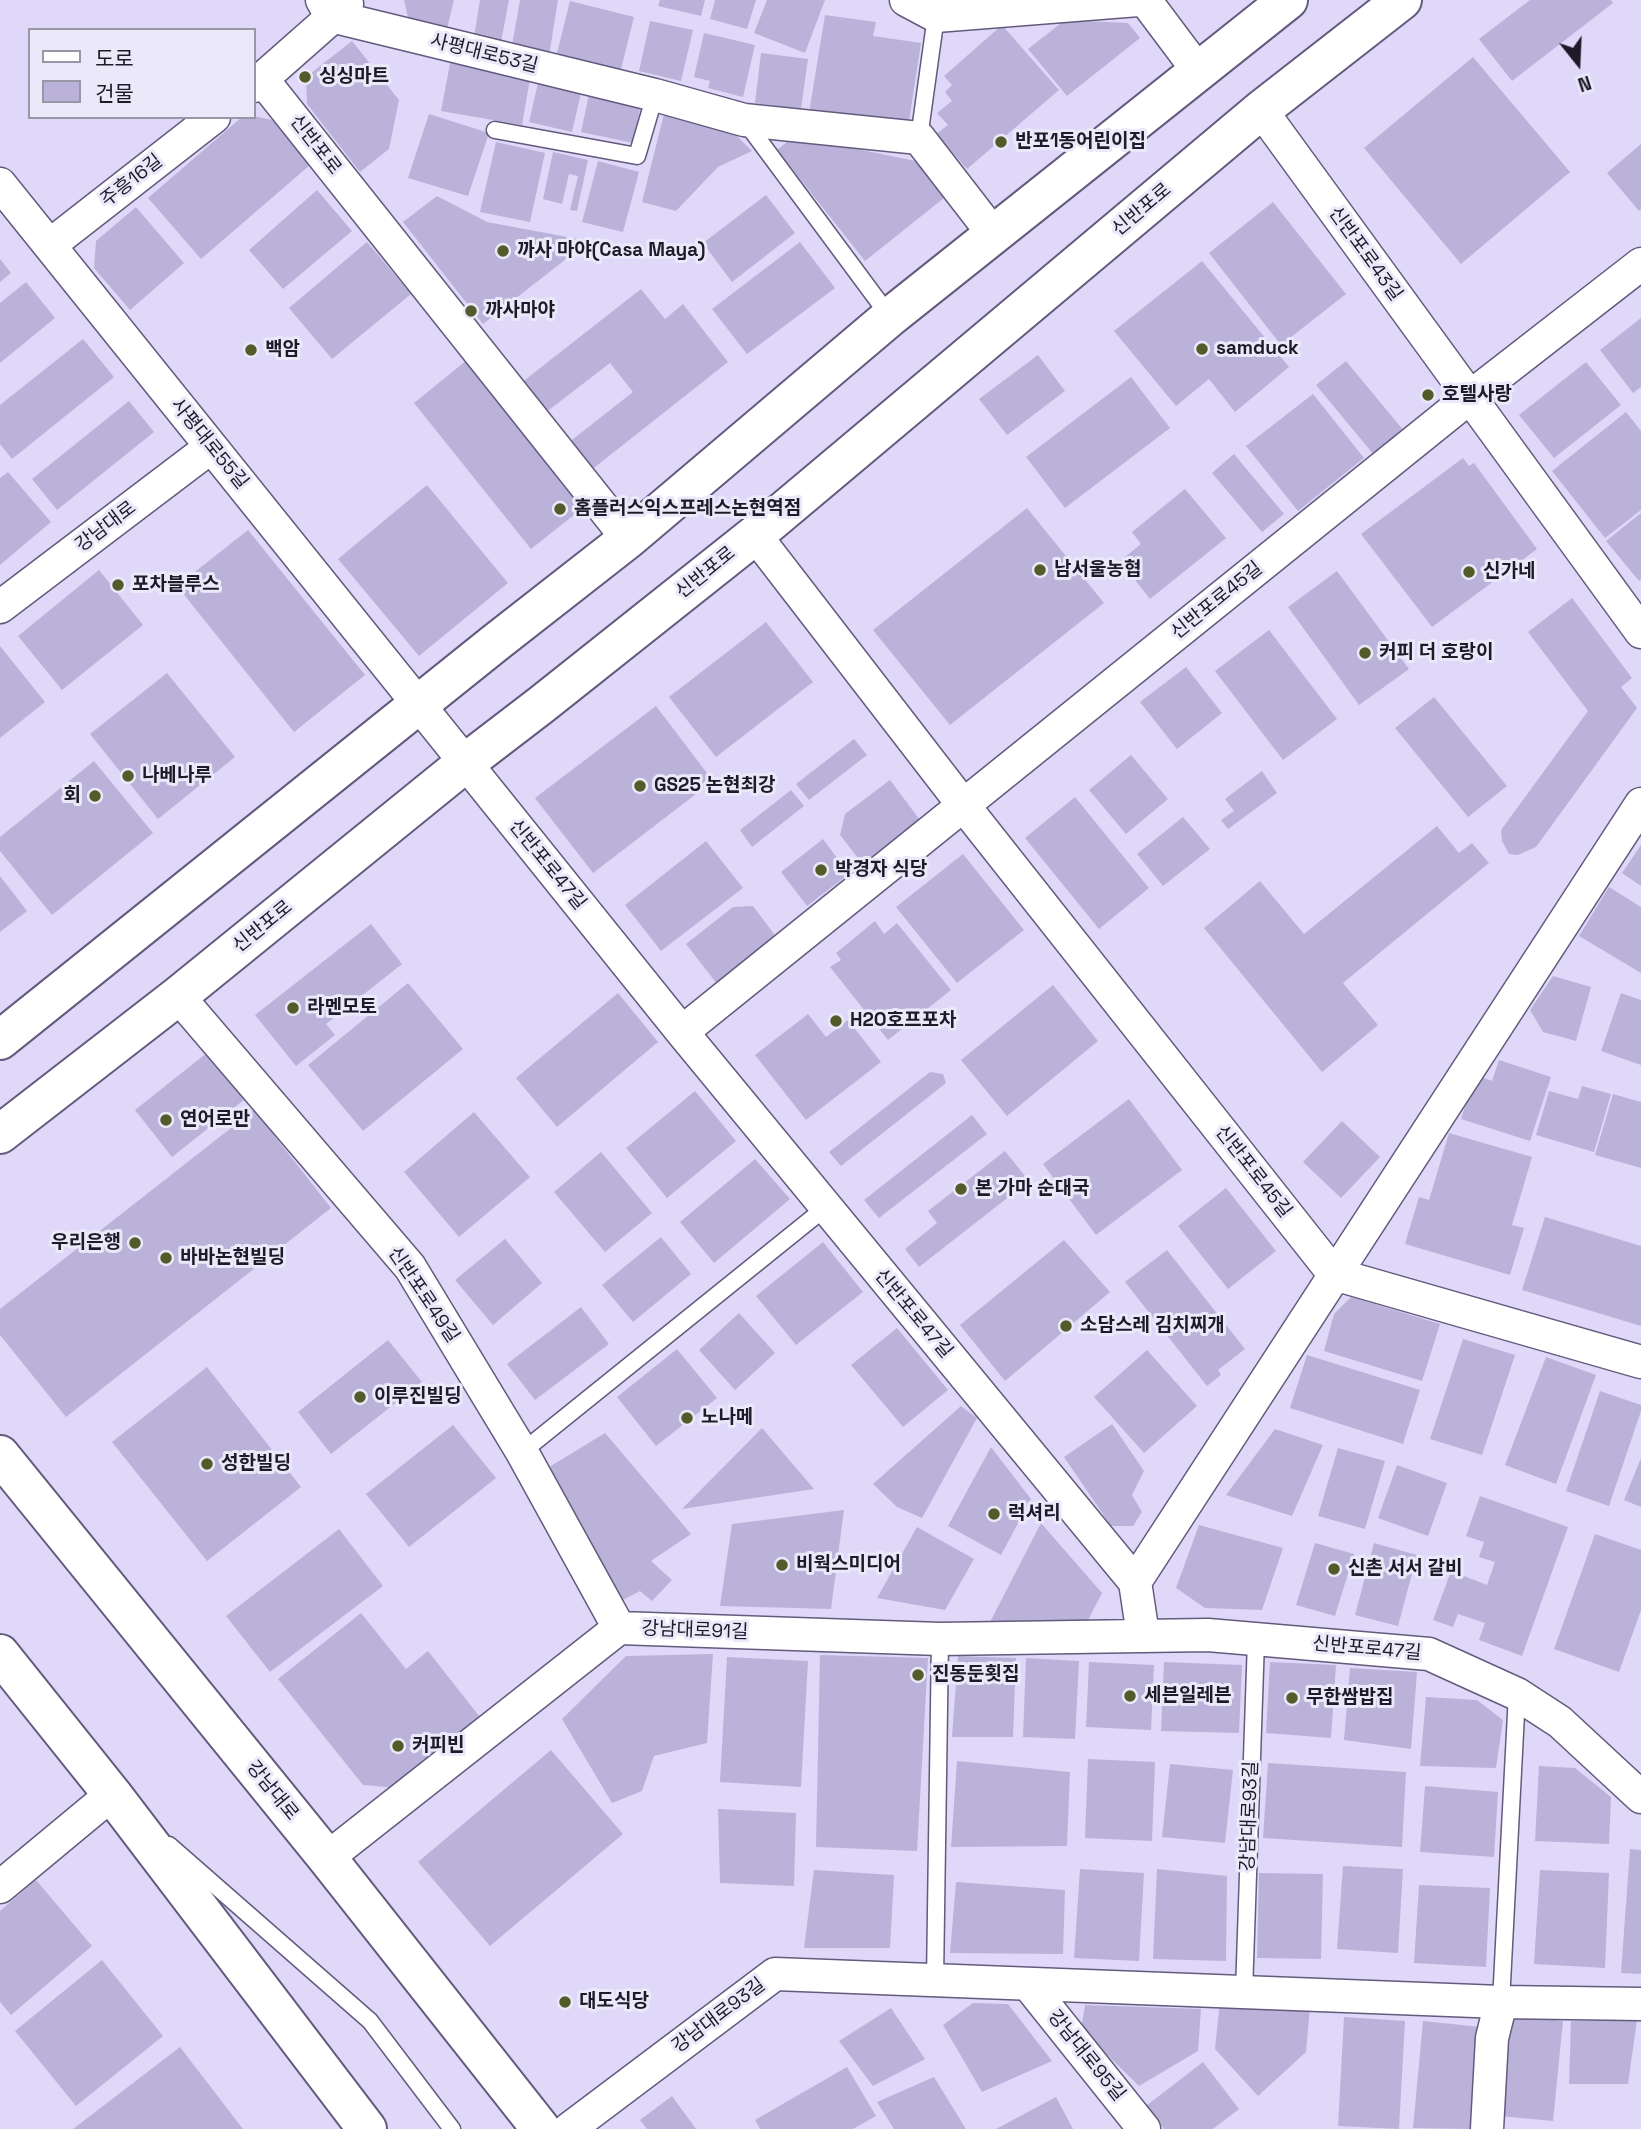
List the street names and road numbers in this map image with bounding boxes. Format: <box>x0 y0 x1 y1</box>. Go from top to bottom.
street label: 사평대로53길 <box>428 30 540 78</box>
street label: 신반포로 <box>284 110 346 180</box>
street label: 주흥16길 <box>97 150 167 212</box>
street label: 신반포로 <box>1108 179 1176 241</box>
street label: 신반포로43길 <box>1323 202 1407 306</box>
street label: 사평대로55길 <box>165 394 253 494</box>
street label: 강남대로 <box>71 497 141 557</box>
street label: 신반포로 <box>672 542 740 604</box>
street label: 신반포로45길 <box>1167 557 1267 645</box>
street label: 신반포로47길 <box>504 815 590 915</box>
street label: 신반포로 <box>229 896 297 958</box>
street label: 신반포로45길 <box>1210 1121 1296 1223</box>
street label: 신반포로49길 <box>383 1243 463 1347</box>
street label: 신반포로47길 <box>869 1265 957 1363</box>
street label: 강남대로91길 <box>641 1618 749 1644</box>
street label: 신반포로47길 <box>1312 1633 1422 1665</box>
street label: 강남대로 <box>241 1757 303 1825</box>
street label: 강남대로93길 <box>1237 1760 1263 1872</box>
street label: 강남대로93길 <box>668 1974 770 2058</box>
street label: 강남대로95길 <box>1042 2006 1130 2106</box>

